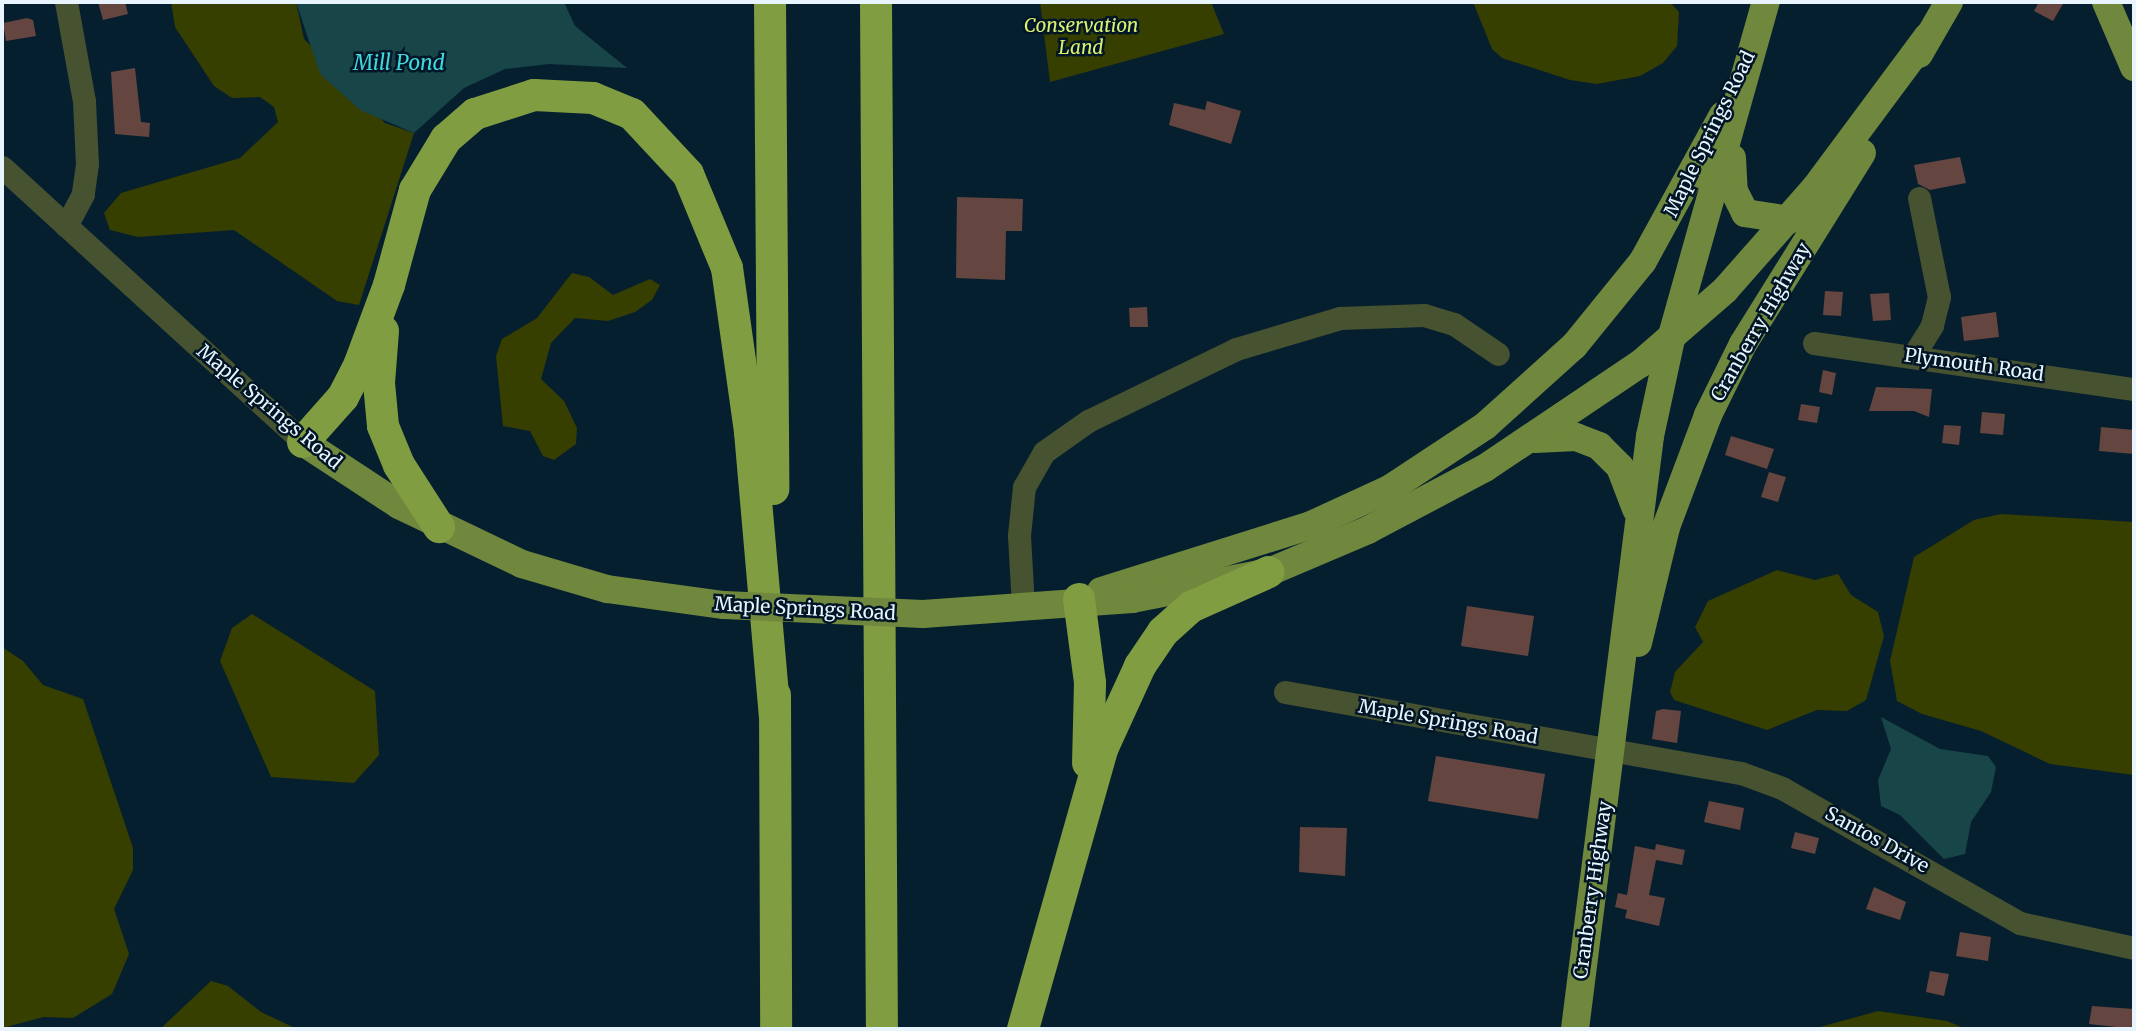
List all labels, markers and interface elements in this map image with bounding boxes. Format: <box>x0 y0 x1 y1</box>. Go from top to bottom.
park label: Conservation Land <box>1024 15 1138 59</box>
street label: Maple Springs Road <box>1660 47 1760 221</box>
water label: Mill Pond <box>353 50 445 76</box>
street label: Cranberry Highway <box>1706 239 1816 405</box>
street label: Maple Springs Road <box>192 340 346 474</box>
street label: Plymouth Road <box>1903 344 2045 386</box>
street label: Maple Springs Road <box>714 593 896 625</box>
street label: Maple Springs Road <box>1357 695 1539 749</box>
street label: Cranberry Highway <box>1569 800 1617 980</box>
street label: Santos Drive <box>1821 802 1933 878</box>

